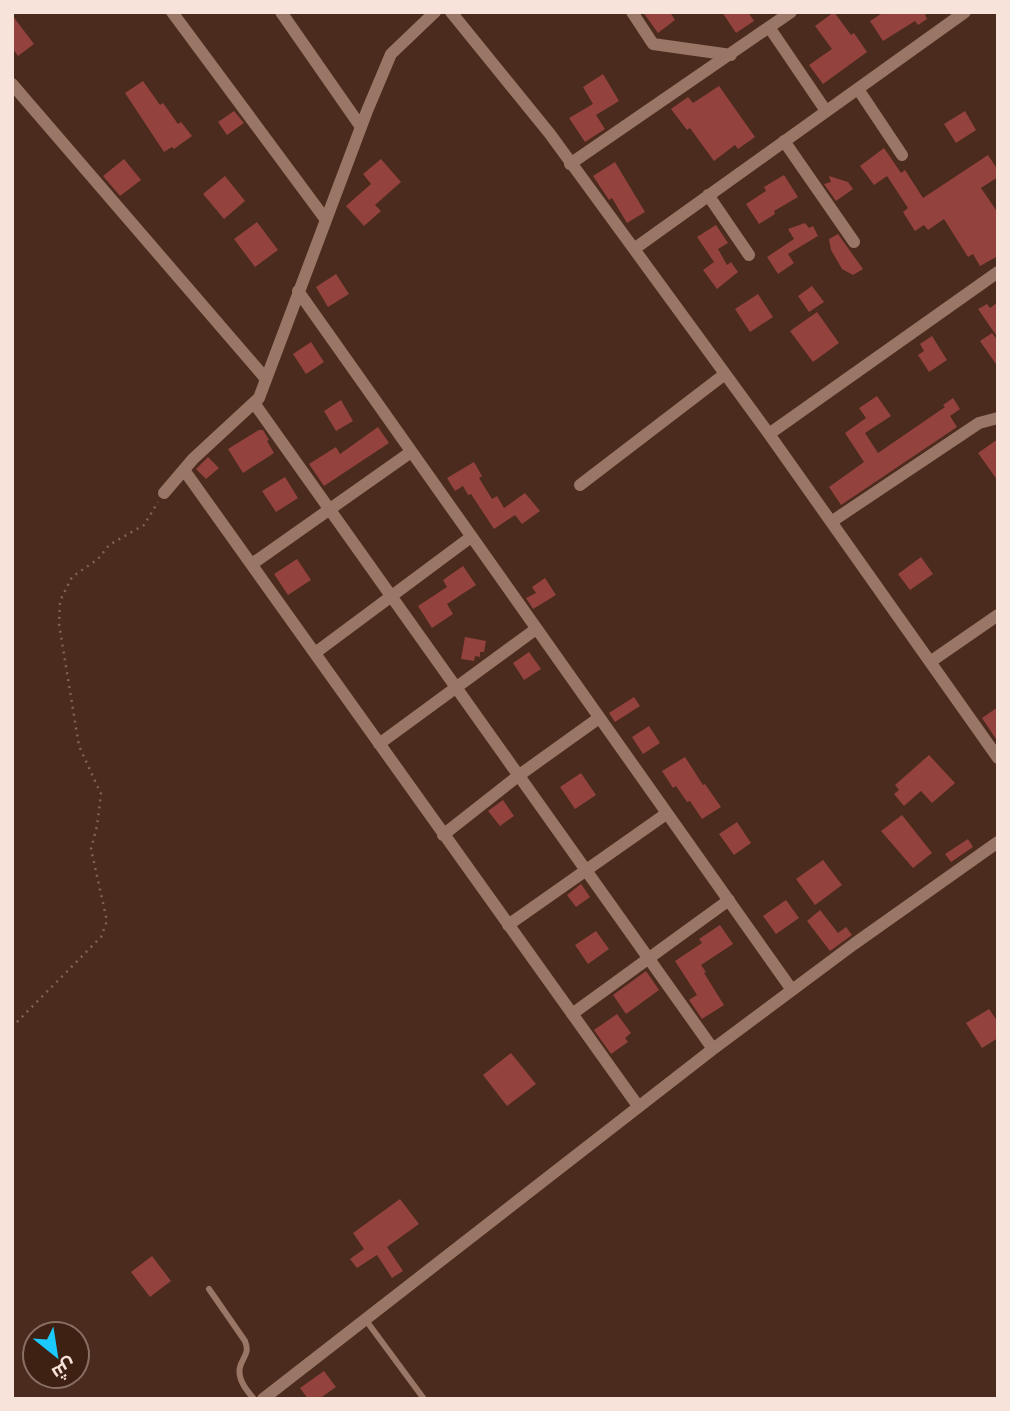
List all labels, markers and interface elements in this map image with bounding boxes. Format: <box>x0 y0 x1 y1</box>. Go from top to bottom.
north arrow <box>21 1320 91 1390</box>
text: ش <box>48 1353 80 1384</box>

